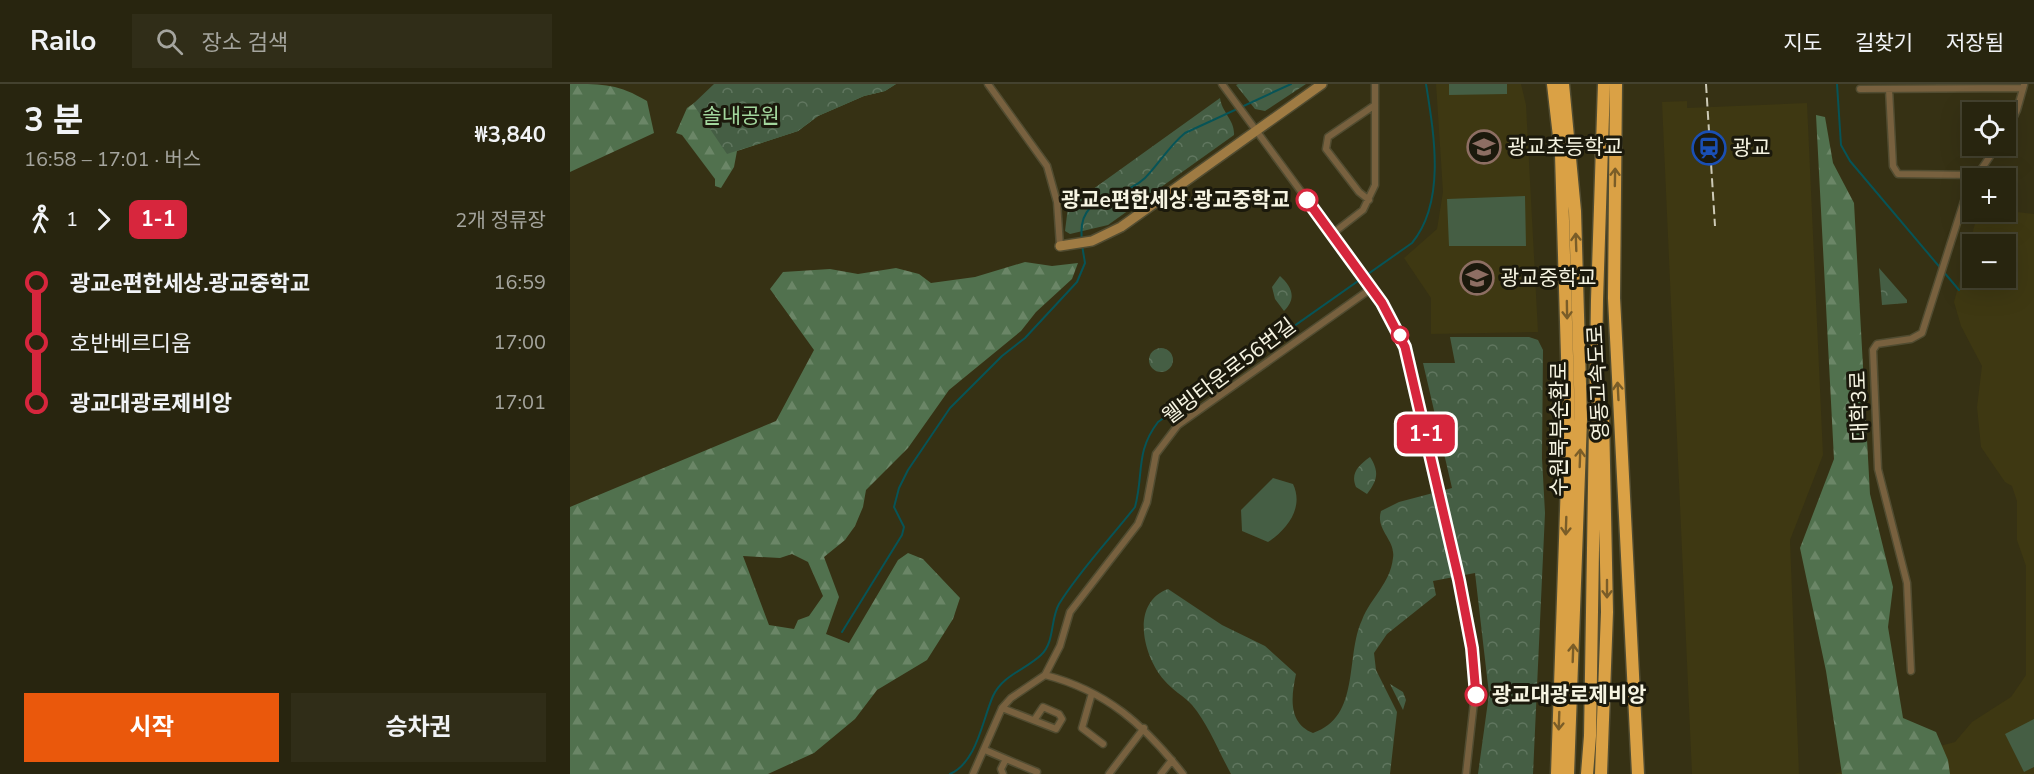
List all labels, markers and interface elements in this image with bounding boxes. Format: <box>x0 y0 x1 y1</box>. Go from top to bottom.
search box <box>132 14 552 68</box>
text: Railo <box>30 22 96 60</box>
icon: search <box>153 25 186 58</box>
text: 장소 검색 <box>201 28 288 58</box>
text: 지도 <box>1783 29 1822 57</box>
text: 길찾기 <box>1855 29 1913 57</box>
text: 저장됨 <box>1946 29 2004 57</box>
text: 3 분 <box>24 98 83 143</box>
park label: 솔내공원 <box>702 102 780 130</box>
map controls <box>1962 102 2016 288</box>
button: locate <box>1962 102 2016 156</box>
text: ₩3,840 <box>475 120 546 150</box>
school or university icon: 광교초등학교 <box>1466 129 1502 165</box>
station icon: 광교 <box>1691 130 1727 166</box>
place label: 광교초등학교 <box>1507 133 1623 161</box>
place label: 광교 <box>1732 134 1771 162</box>
text: 16:58 – 17:01 · 버스 <box>24 146 201 173</box>
one-way arrow <box>1609 167 1621 187</box>
button: + <box>1962 168 2016 222</box>
place label: 광교e편한세상.광교중학교 <box>1061 186 1290 214</box>
marker: 광교e편한세상.광교중학교 <box>1296 189 1318 211</box>
icon: walk <box>24 203 57 236</box>
icon: forward <box>87 203 120 236</box>
text: 1-1 <box>141 205 175 233</box>
text: 1 <box>66 206 78 233</box>
text: 2개 정류장 <box>455 207 546 234</box>
one-way arrow <box>1570 232 1581 252</box>
button: − <box>1962 234 2016 288</box>
school or university icon: 광교중학교 <box>1459 260 1495 296</box>
place label: 광교중학교 <box>1500 264 1597 292</box>
text: 광교e편한세상.광교중학교 <box>70 269 310 299</box>
text: 16:59 <box>493 269 546 296</box>
one-way arrow <box>1561 299 1572 319</box>
street label: 웰빙타운로56번길 <box>1157 312 1301 430</box>
street label: 영동고속도로 <box>1581 324 1615 442</box>
unlabelled marker <box>1391 326 1409 344</box>
text: 호반베르디움 <box>70 329 191 359</box>
text: 17:00 <box>493 329 546 356</box>
street label: 수원북부순환로 <box>1545 361 1573 497</box>
street label: 대학3로 <box>1844 370 1874 442</box>
one-way arrow <box>1612 381 1623 401</box>
text: 광교대광로제비앙 <box>70 389 232 419</box>
text: 17:01 <box>493 389 546 416</box>
line badge: 1-1 <box>1392 414 1460 454</box>
text: 1-1 <box>1409 420 1443 448</box>
one-way arrow <box>1574 448 1585 468</box>
one-way arrow <box>1560 515 1571 535</box>
one-way arrow <box>1601 579 1613 599</box>
one-way arrow <box>1567 643 1578 663</box>
place label: 광교대광로제비앙 <box>1492 681 1647 709</box>
marker: 광교대광로제비앙 <box>1465 684 1487 706</box>
button: 시작 <box>24 693 279 762</box>
button: 승차권 <box>291 693 546 762</box>
one-way arrow <box>1553 710 1564 730</box>

